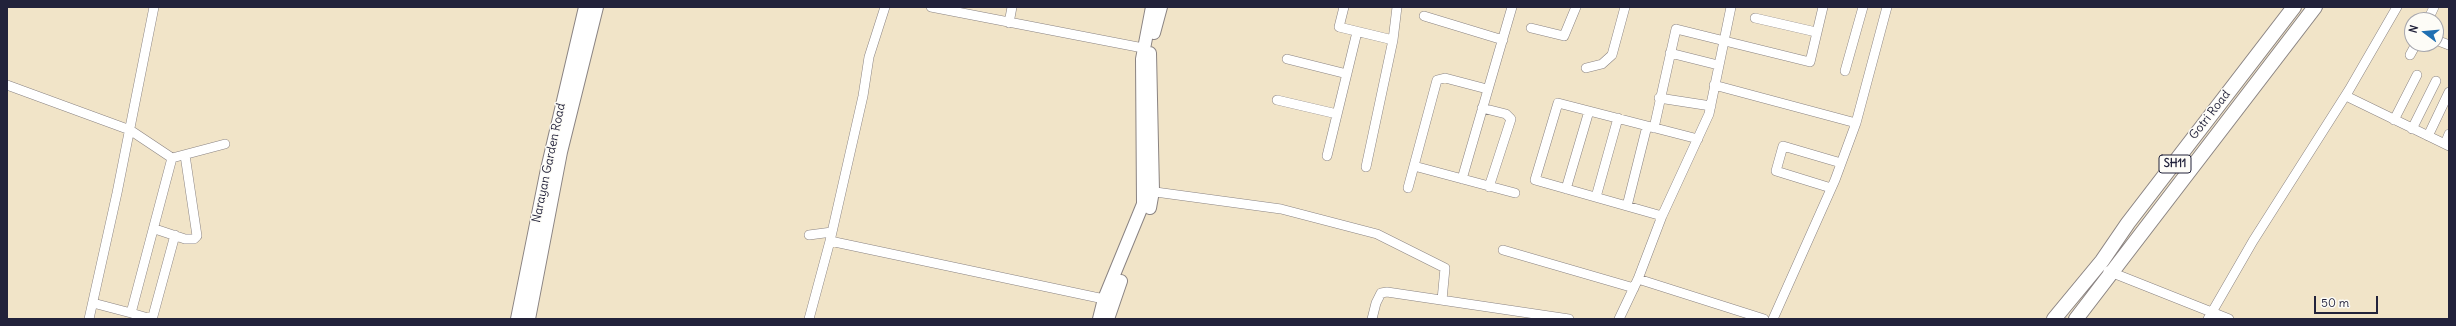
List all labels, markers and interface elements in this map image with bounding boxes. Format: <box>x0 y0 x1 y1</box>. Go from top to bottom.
north arrow <box>2404 12 2444 52</box>
text: N <box>2406 23 2421 35</box>
street label: Gotri Road <box>2186 88 2234 142</box>
street label: Narayan Garden Road <box>529 102 569 224</box>
road number: SH11 <box>2159 155 2191 173</box>
scale bar <box>2316 288 2380 314</box>
text: 50 m <box>2321 295 2349 310</box>

